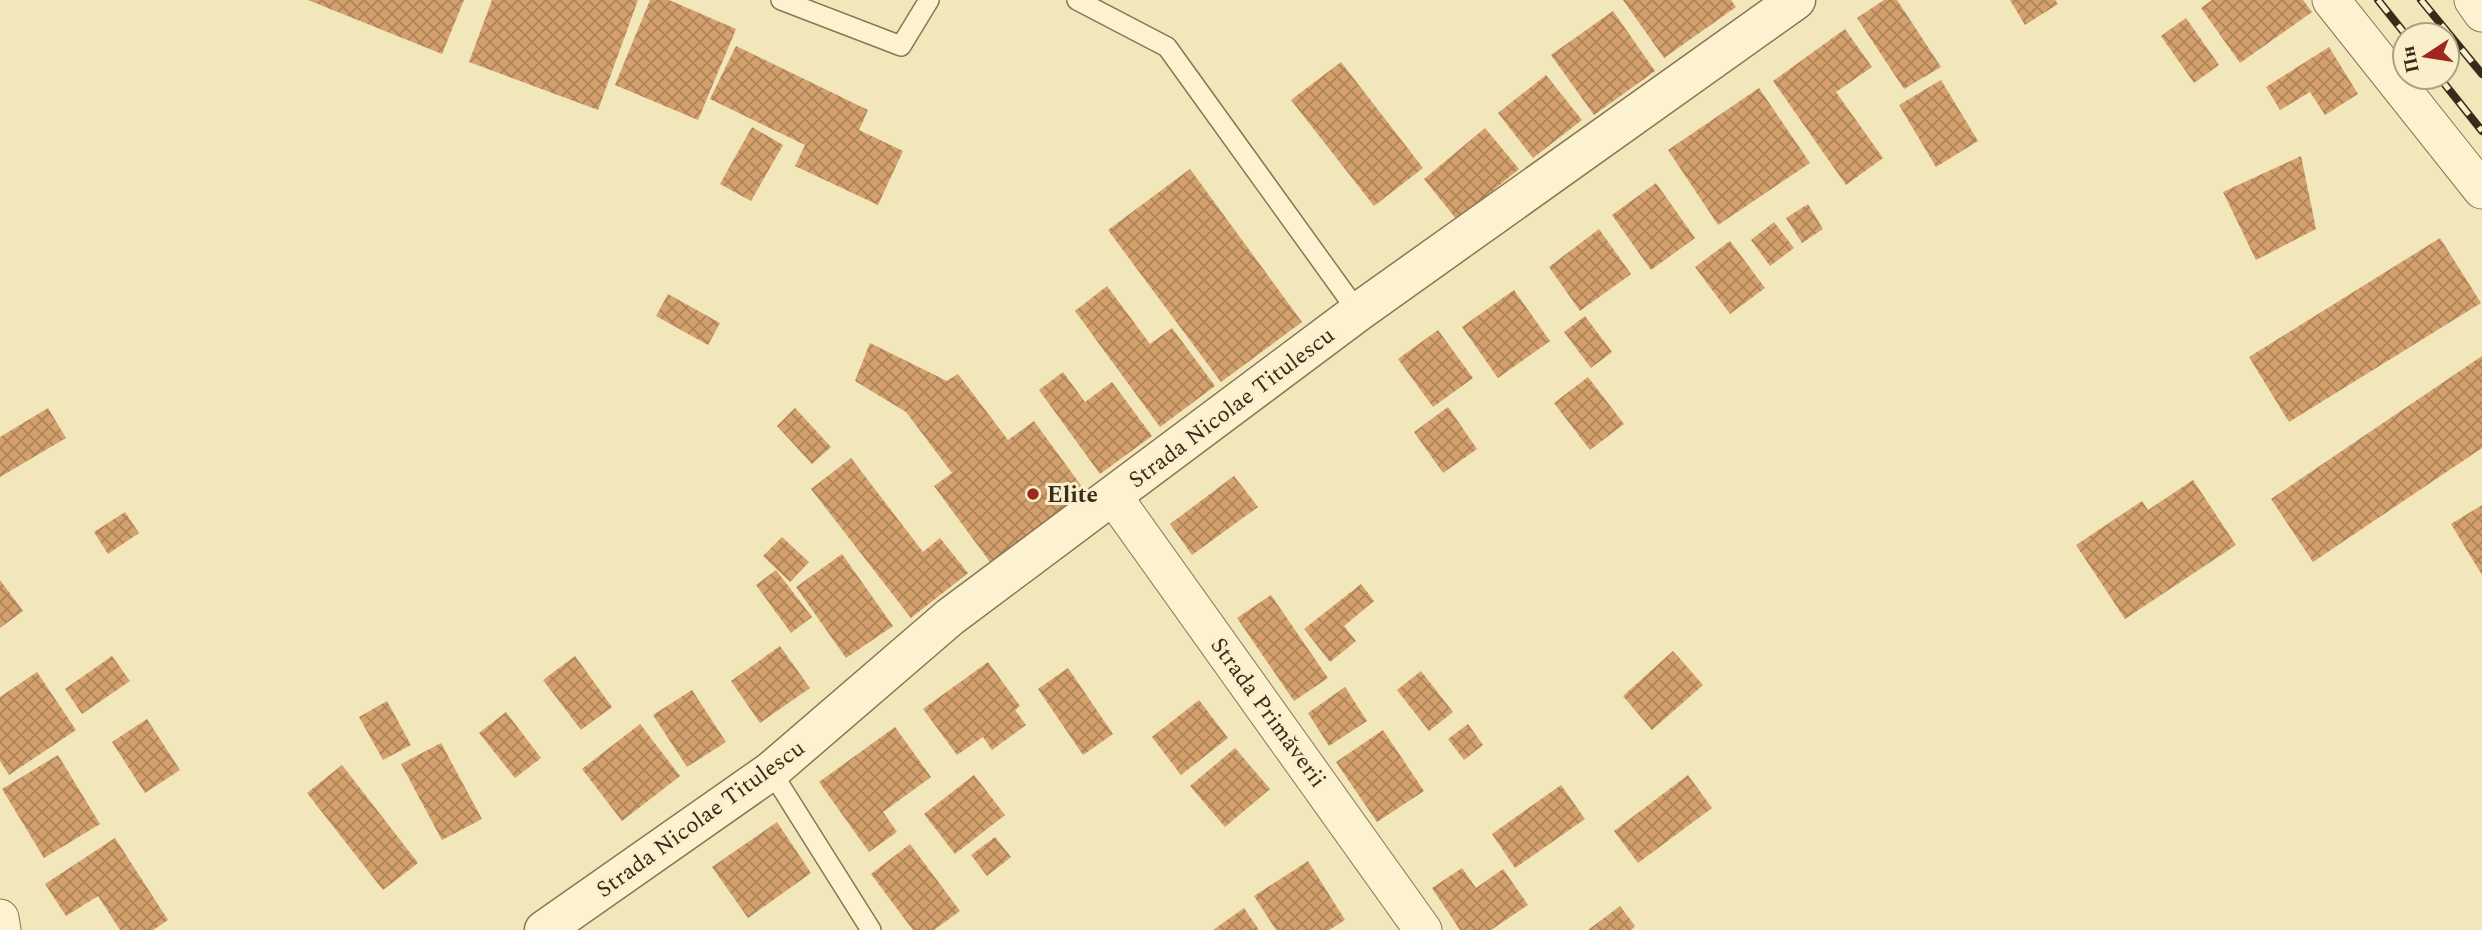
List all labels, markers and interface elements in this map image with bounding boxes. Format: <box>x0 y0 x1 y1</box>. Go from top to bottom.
north arrow <box>2391 21 2461 91</box>
text: Пн <box>2394 43 2428 76</box>
street label: Strada Nicolae Titulescu <box>1121 319 1343 498</box>
place label: Elite <box>1047 478 1098 513</box>
marker: Elite <box>1025 486 1041 502</box>
street label: Strada Primăverii <box>1201 630 1334 795</box>
street label: Strada Nicolae Titulescu <box>589 731 813 907</box>

